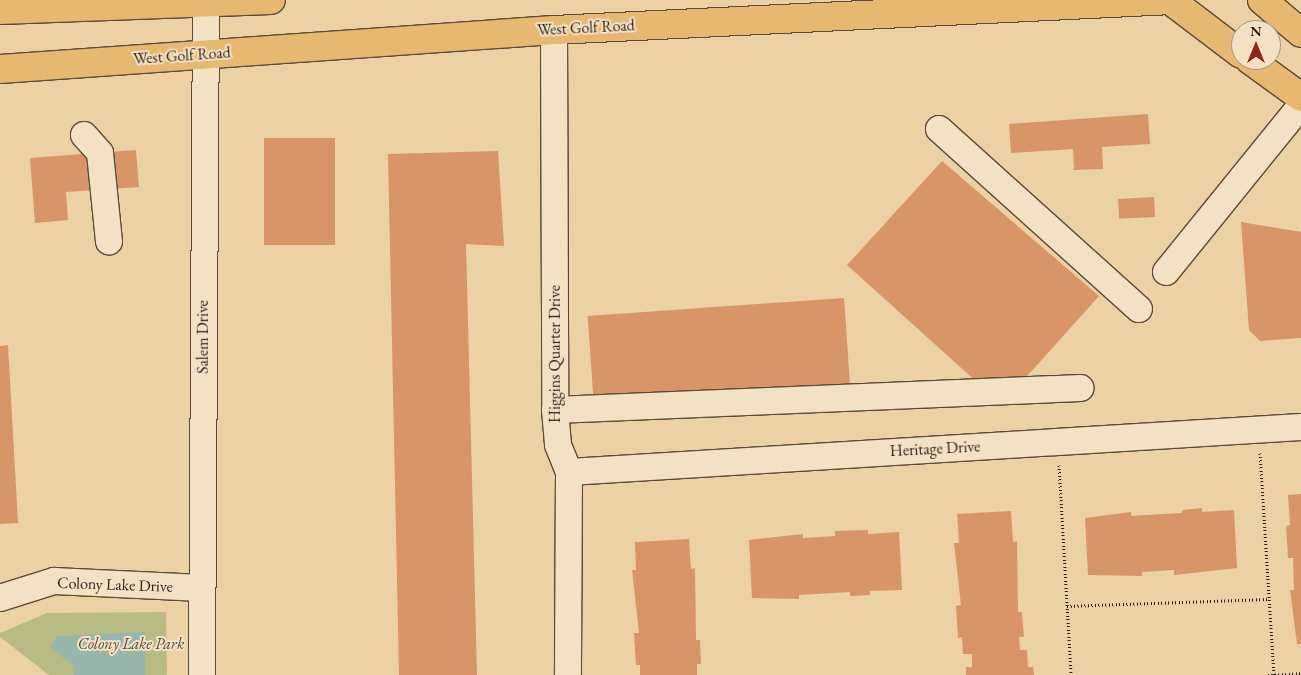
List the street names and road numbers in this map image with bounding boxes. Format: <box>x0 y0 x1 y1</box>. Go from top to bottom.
street label: West Golf Road <box>537 16 635 40</box>
street label: West Golf Road <box>133 43 231 69</box>
street label: Higgins Quarter Drive <box>545 285 565 423</box>
street label: Salem Drive <box>193 300 213 374</box>
street label: Heritage Drive <box>889 437 981 461</box>
street label: Colony Lake Drive <box>57 573 173 597</box>

